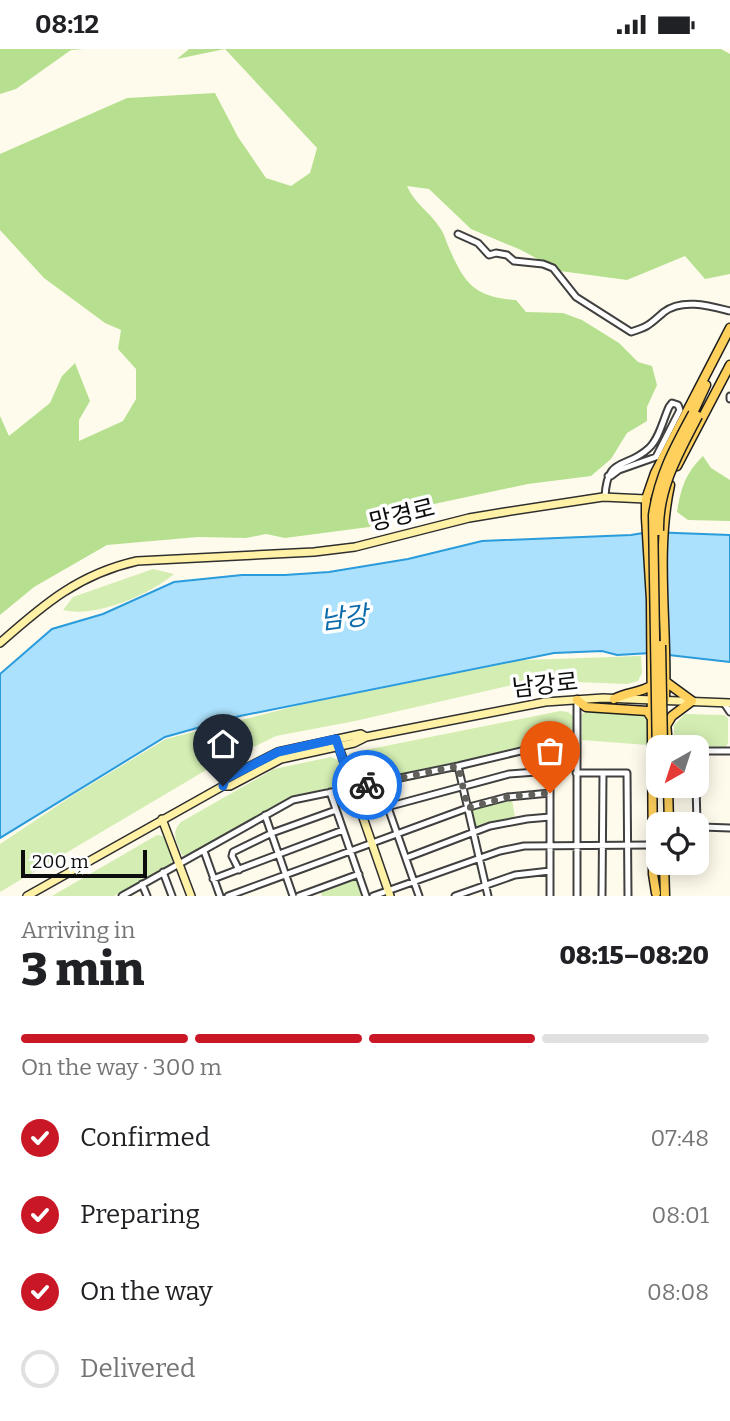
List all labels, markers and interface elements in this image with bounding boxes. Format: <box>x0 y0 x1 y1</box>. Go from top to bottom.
text: 08:12 <box>35 9 99 40</box>
street label: 망경로 <box>366 493 438 537</box>
water label: 남강 <box>318 599 373 636</box>
street label: 남강로 <box>511 668 579 702</box>
pin <box>193 714 253 786</box>
pin <box>520 721 580 793</box>
icon: home <box>204 725 242 763</box>
icon: bag <box>531 732 569 770</box>
north arrow <box>646 735 709 798</box>
map controls <box>646 735 709 875</box>
courier <box>332 750 402 820</box>
icon: bike <box>348 766 386 804</box>
button: locate <box>646 812 709 875</box>
scale bar <box>21 847 147 879</box>
text: 200 m <box>32 850 89 873</box>
text: Arriving in <box>21 916 135 944</box>
text: 08:15–08:20 <box>559 940 709 971</box>
text: 3 min <box>21 942 144 997</box>
text: On the way · 300 m <box>21 1053 222 1081</box>
icon: check <box>21 1119 59 1157</box>
text: Confirmed <box>80 1122 210 1153</box>
text: 07:48 <box>651 1124 709 1152</box>
icon: check <box>21 1196 59 1234</box>
text: Preparing <box>80 1199 200 1230</box>
text: 08:01 <box>652 1201 709 1229</box>
icon: check <box>21 1273 59 1311</box>
text: On the way <box>80 1276 213 1307</box>
text: 08:08 <box>647 1278 709 1306</box>
text: Delivered <box>80 1353 195 1384</box>

